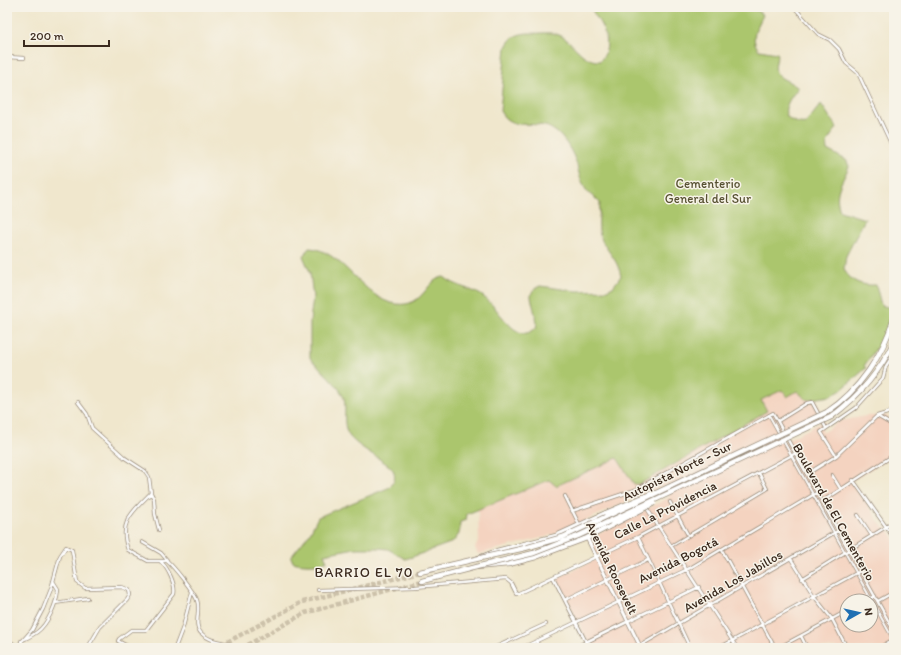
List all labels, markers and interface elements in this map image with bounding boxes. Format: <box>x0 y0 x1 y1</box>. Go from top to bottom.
scale bar <box>24 22 109 48</box>
text: 200 m <box>30 29 64 43</box>
park label: Cementerio General del Sur <box>665 176 752 206</box>
street label: Autopista Norte - Sur <box>620 438 735 504</box>
street label: Boulevard de El Cementerio <box>790 441 878 584</box>
street label: Calle La Providencia <box>611 477 719 542</box>
street label: Avenida Roosevelt <box>583 519 641 617</box>
street label: Avenida Bogotá <box>636 533 721 587</box>
street label: Avenida Los Jabillos <box>681 547 785 615</box>
district label: BARRIO EL 70 <box>315 564 413 581</box>
north arrow <box>839 593 879 633</box>
text: N <box>861 607 875 616</box>

